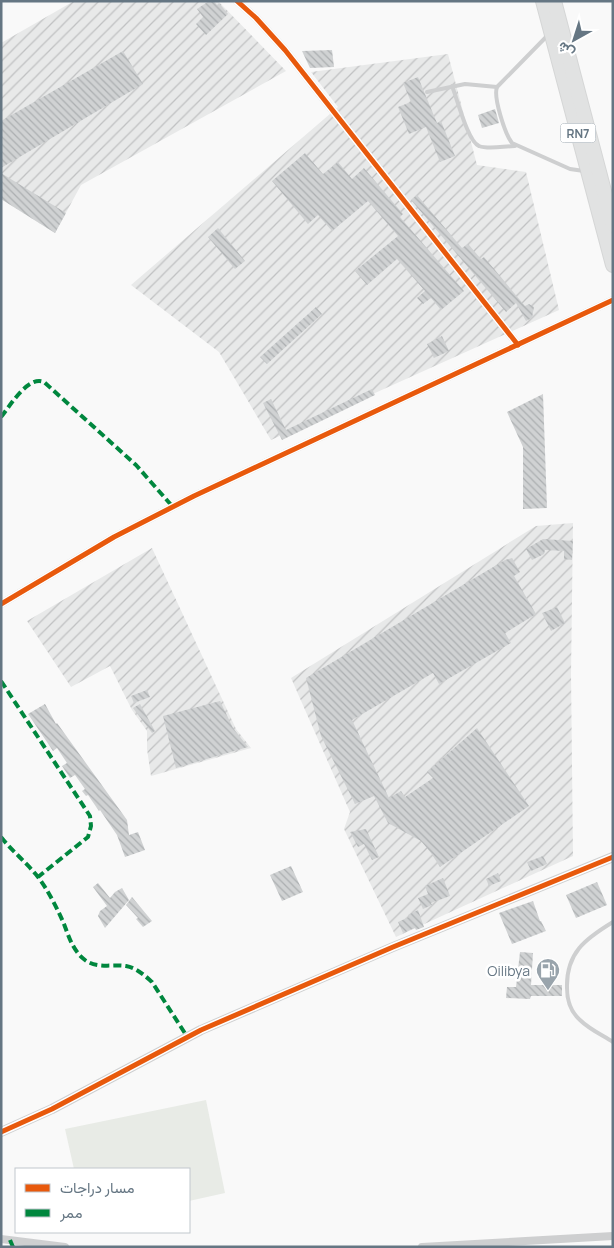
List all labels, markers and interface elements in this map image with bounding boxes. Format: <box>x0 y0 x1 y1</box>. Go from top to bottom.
north arrow <box>549 15 599 65</box>
text: ش <box>553 38 578 63</box>
road number: RN7 <box>560 124 596 142</box>
fuel station icon: Oilibya <box>535 957 561 991</box>
place label: Oilibya <box>487 961 530 980</box>
legend <box>15 1168 190 1233</box>
text: مسار دراجات <box>60 1177 135 1198</box>
text: ممر <box>59 1202 82 1223</box>

